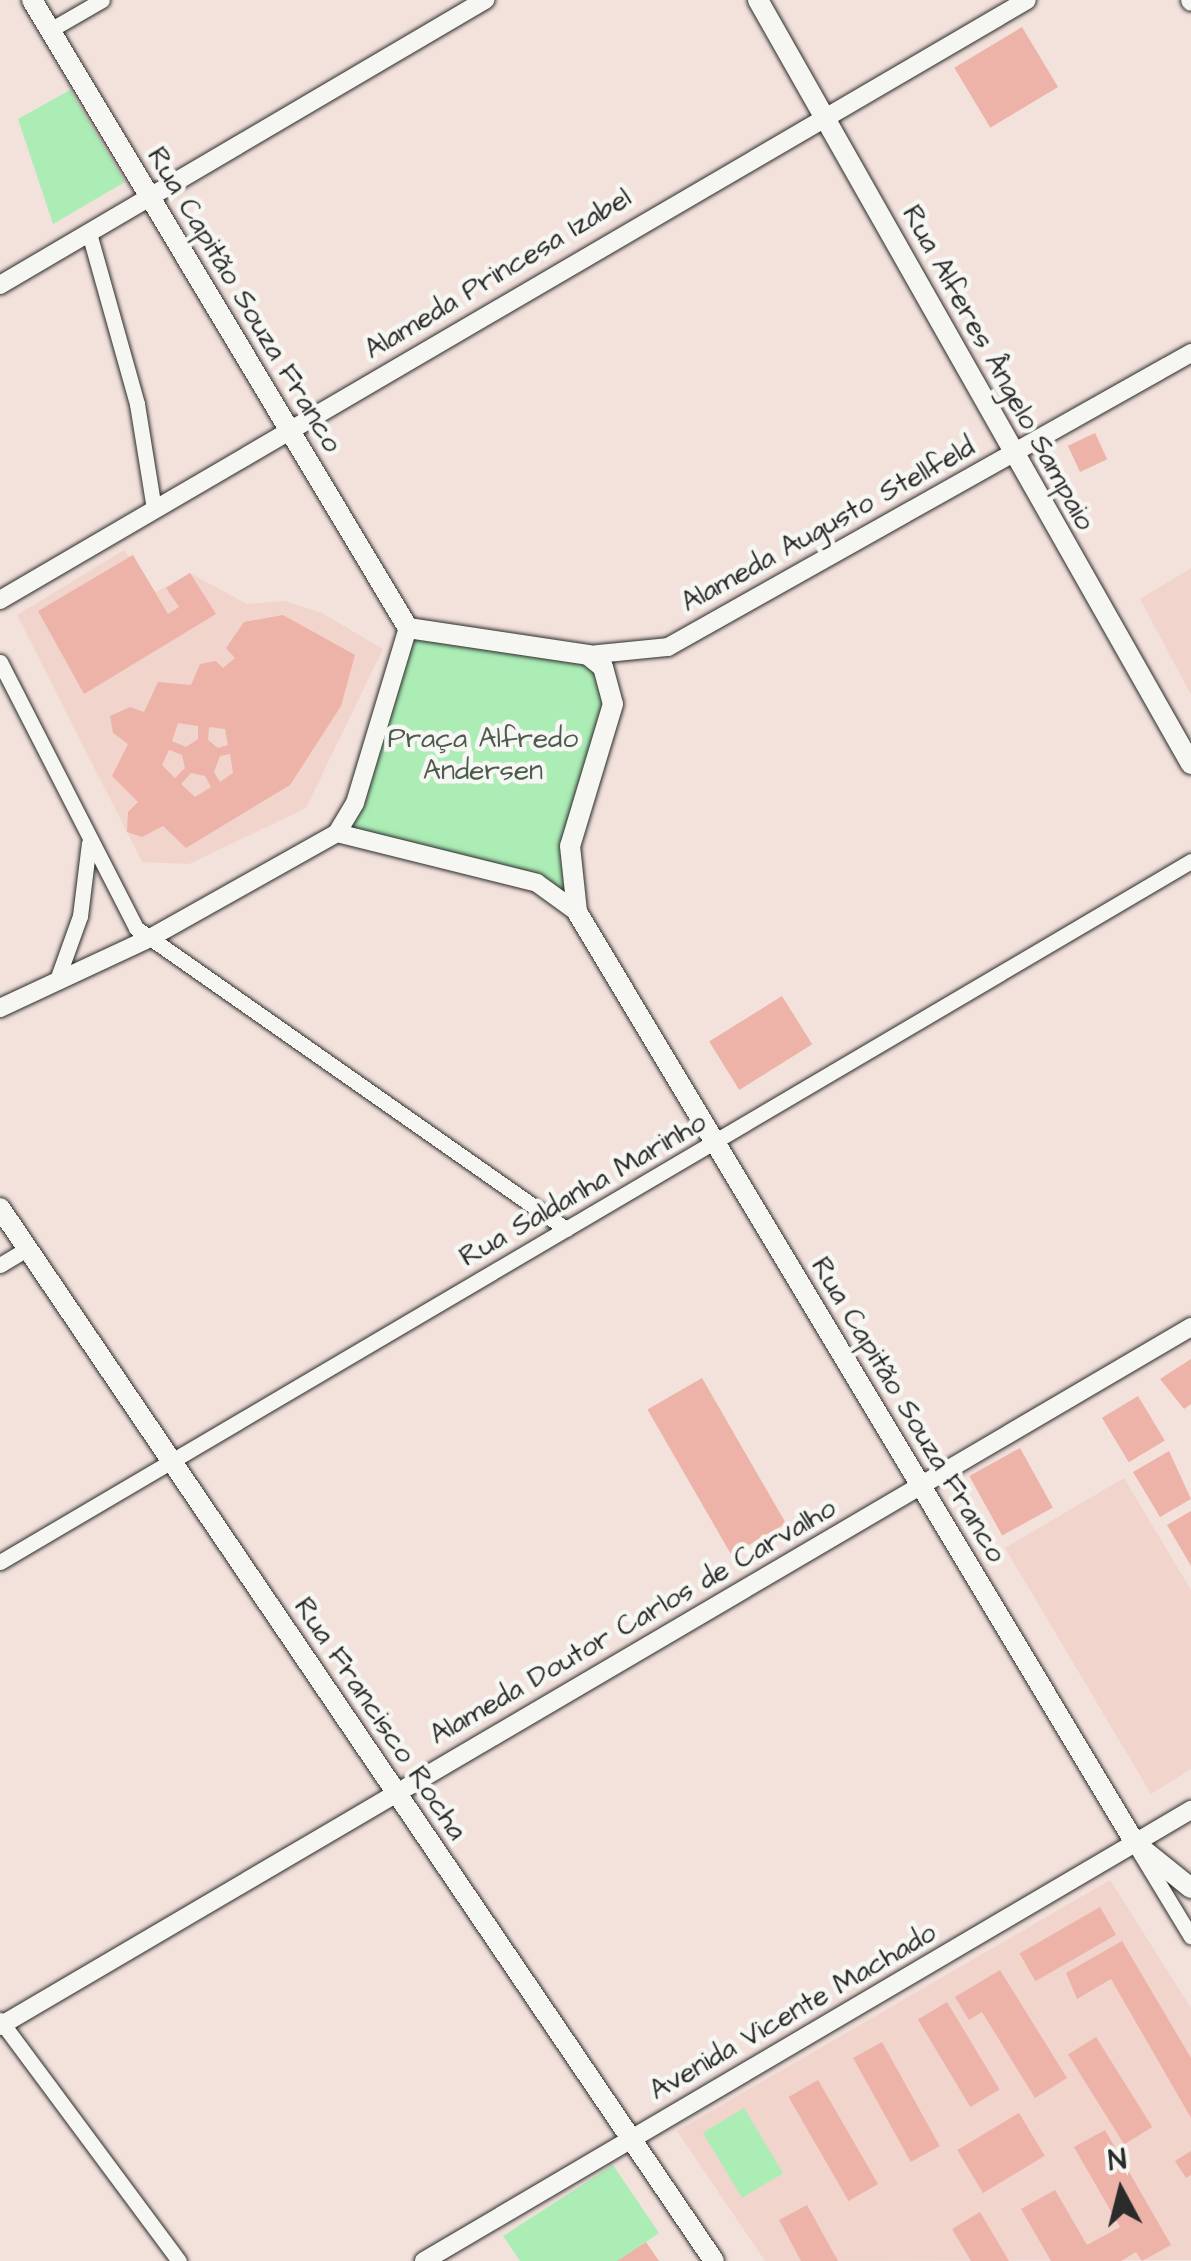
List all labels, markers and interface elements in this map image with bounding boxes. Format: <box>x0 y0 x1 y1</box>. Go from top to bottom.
street label: Rua Capitão Souza Franco <box>139 141 349 459</box>
street label: Alameda Princesa Izabel <box>359 181 637 367</box>
street label: Rua Alferes Ângelo Sampaio <box>895 200 1101 536</box>
street label: Alameda Augusto Stellfeld <box>675 430 981 620</box>
park label: Praça Alfredo Andersen <box>388 722 578 788</box>
street label: Rua Saldanha Marinho <box>454 1106 712 1274</box>
street label: Rua Capitão Souza Franco <box>803 1251 1013 1569</box>
street label: Alameda Doutor Carlos de Carvalho <box>424 1492 842 1752</box>
street label: Rua Francisco Rocha <box>286 1591 474 1847</box>
street label: Avenida Vicente Machado <box>644 1916 942 2108</box>
text: N <box>1106 2140 1128 2181</box>
north arrow <box>1071 2141 1171 2241</box>

